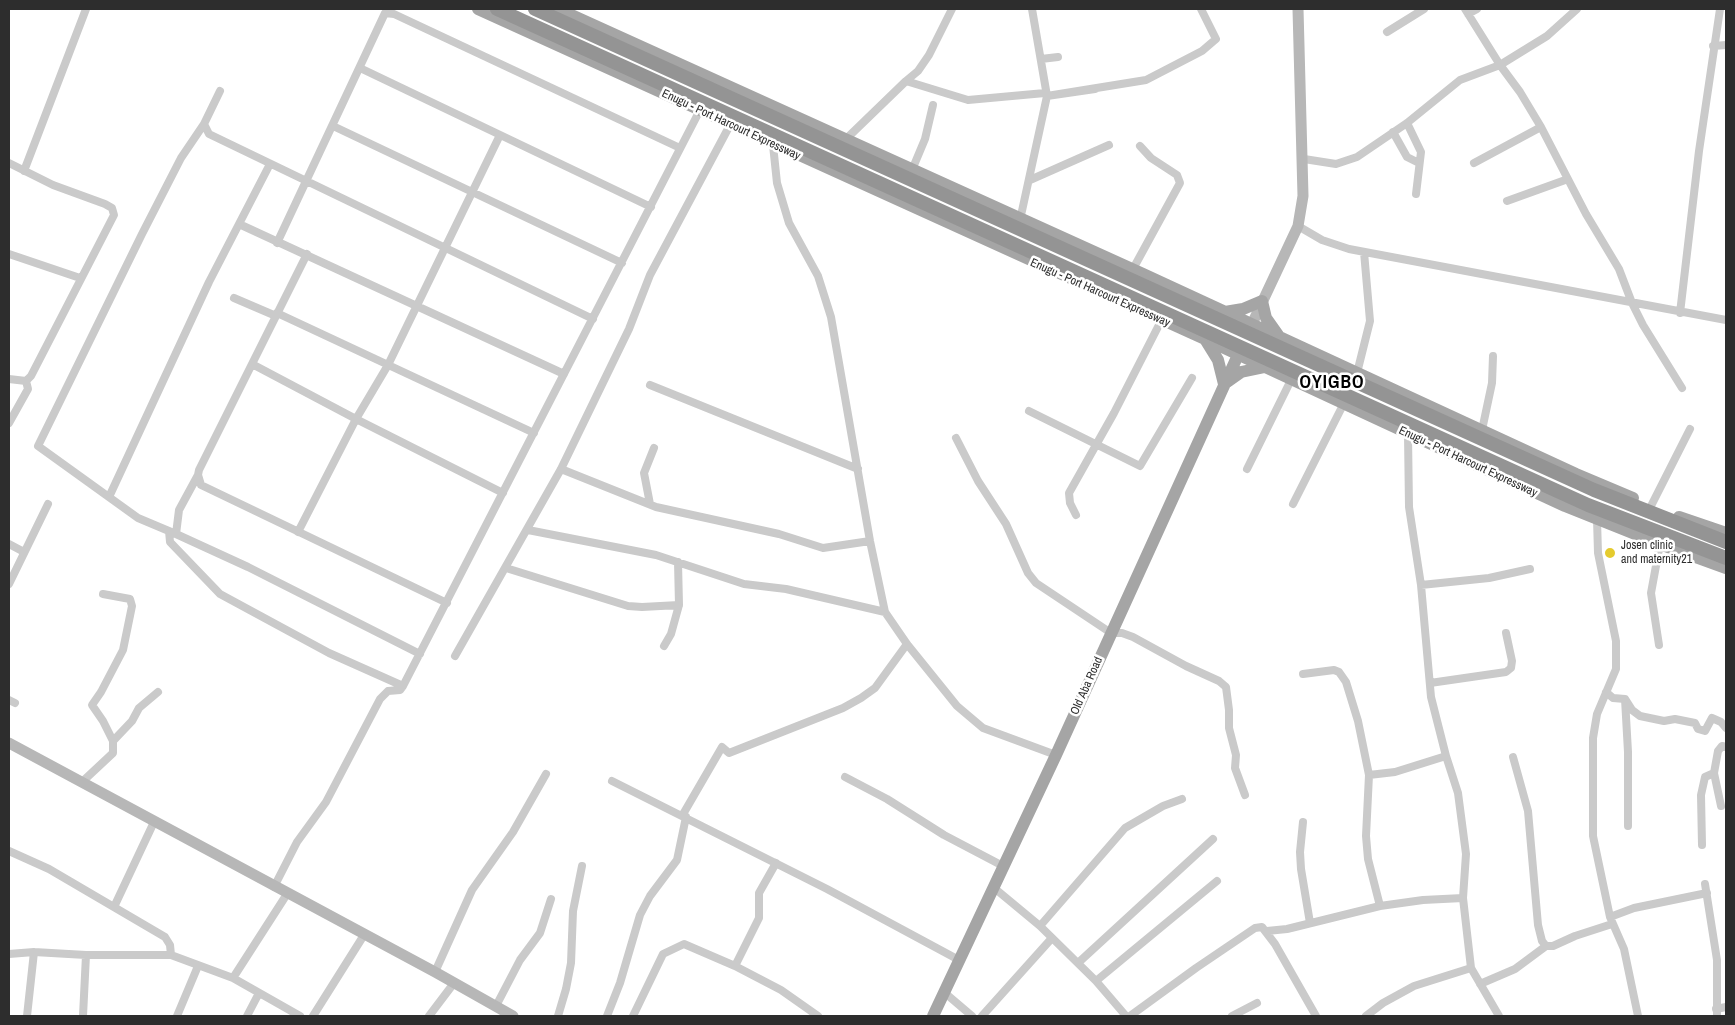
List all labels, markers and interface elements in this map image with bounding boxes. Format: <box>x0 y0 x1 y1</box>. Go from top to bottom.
street label: Enugu - Port Harcourt Expressway <box>659 86 803 164</box>
street label: Enugu - Port Harcourt Expressway <box>1028 256 1172 330</box>
district label: OYIGBO <box>1299 372 1365 394</box>
street label: Enugu - Port Harcourt Expressway <box>1396 423 1540 501</box>
place label: Josen clinic and maternity21 <box>1621 539 1692 567</box>
marker: Josen clinic and maternity21 <box>1603 546 1617 560</box>
street label: Old Aba Road <box>1068 655 1106 717</box>

